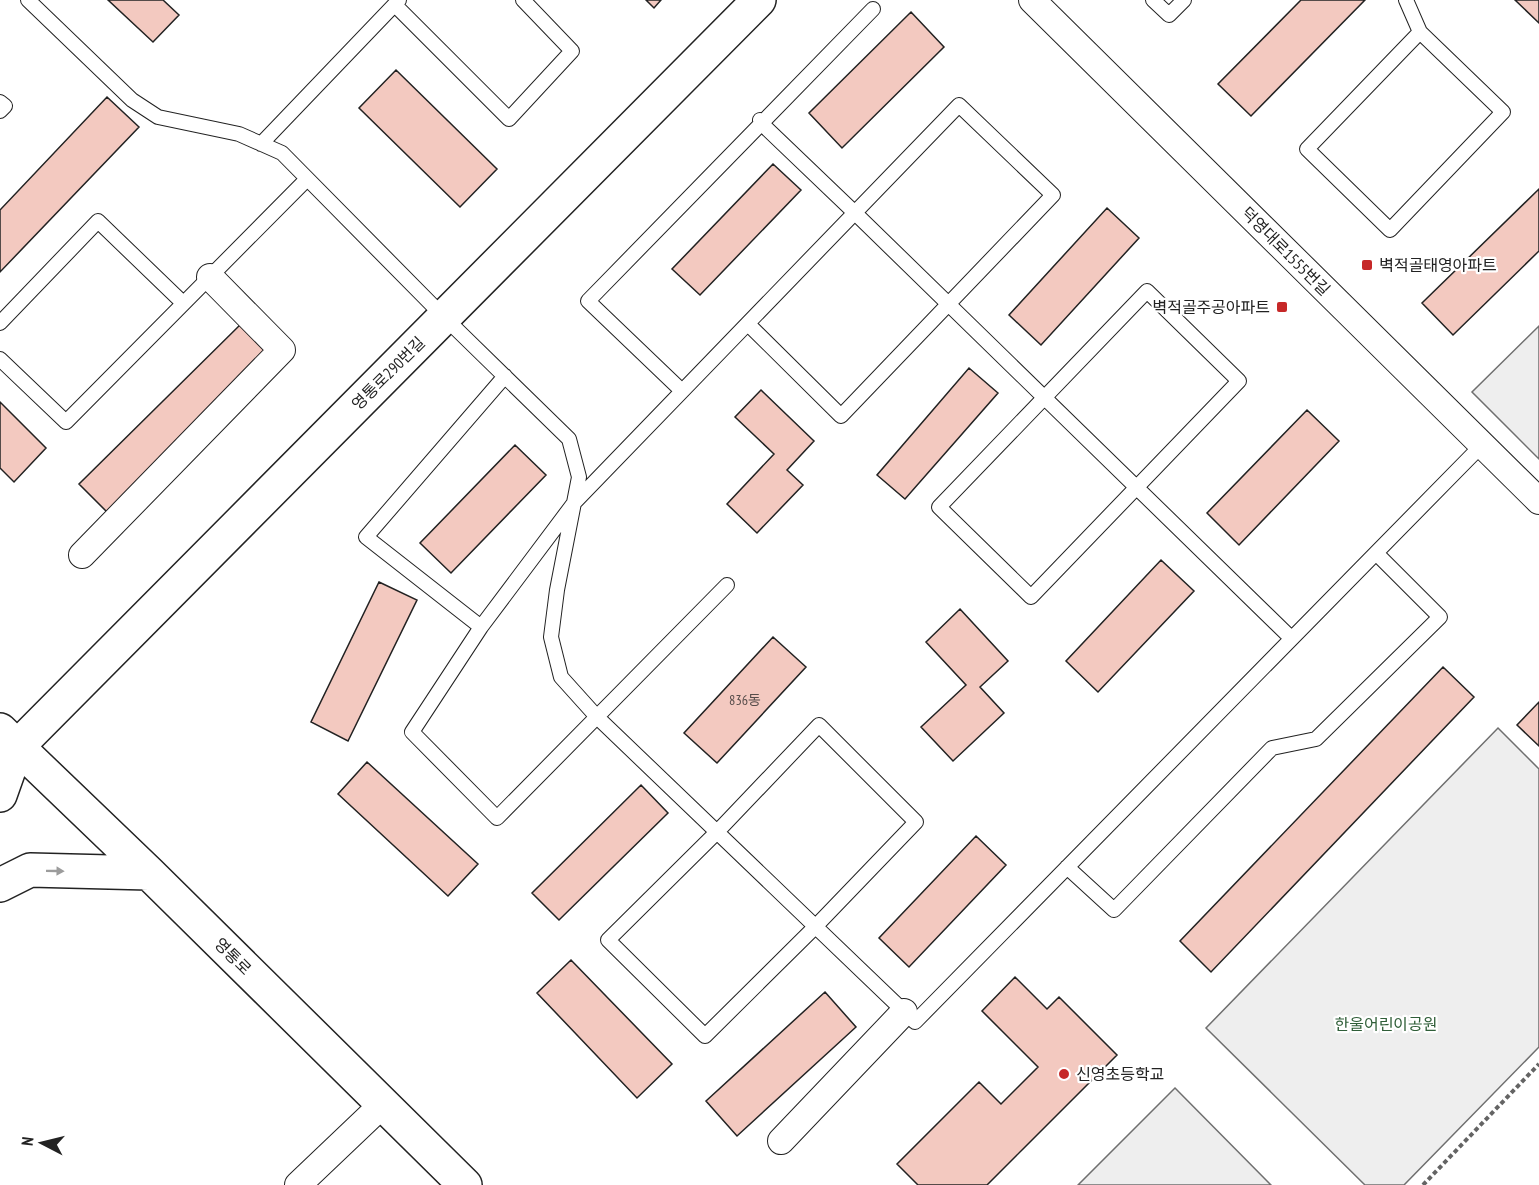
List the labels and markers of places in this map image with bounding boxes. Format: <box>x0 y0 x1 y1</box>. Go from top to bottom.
place label: 벽적골태영아파트 <box>1379 255 1497 275</box>
marker: 벽적골태영아파트 <box>1360 258 1374 272</box>
place label: 벽적골주공아파트 <box>1152 297 1270 317</box>
marker: 벽적골주공아파트 <box>1275 300 1289 314</box>
place label: 신영초등학교 <box>1076 1064 1164 1084</box>
marker: 신영초등학교 <box>1057 1067 1071 1081</box>

